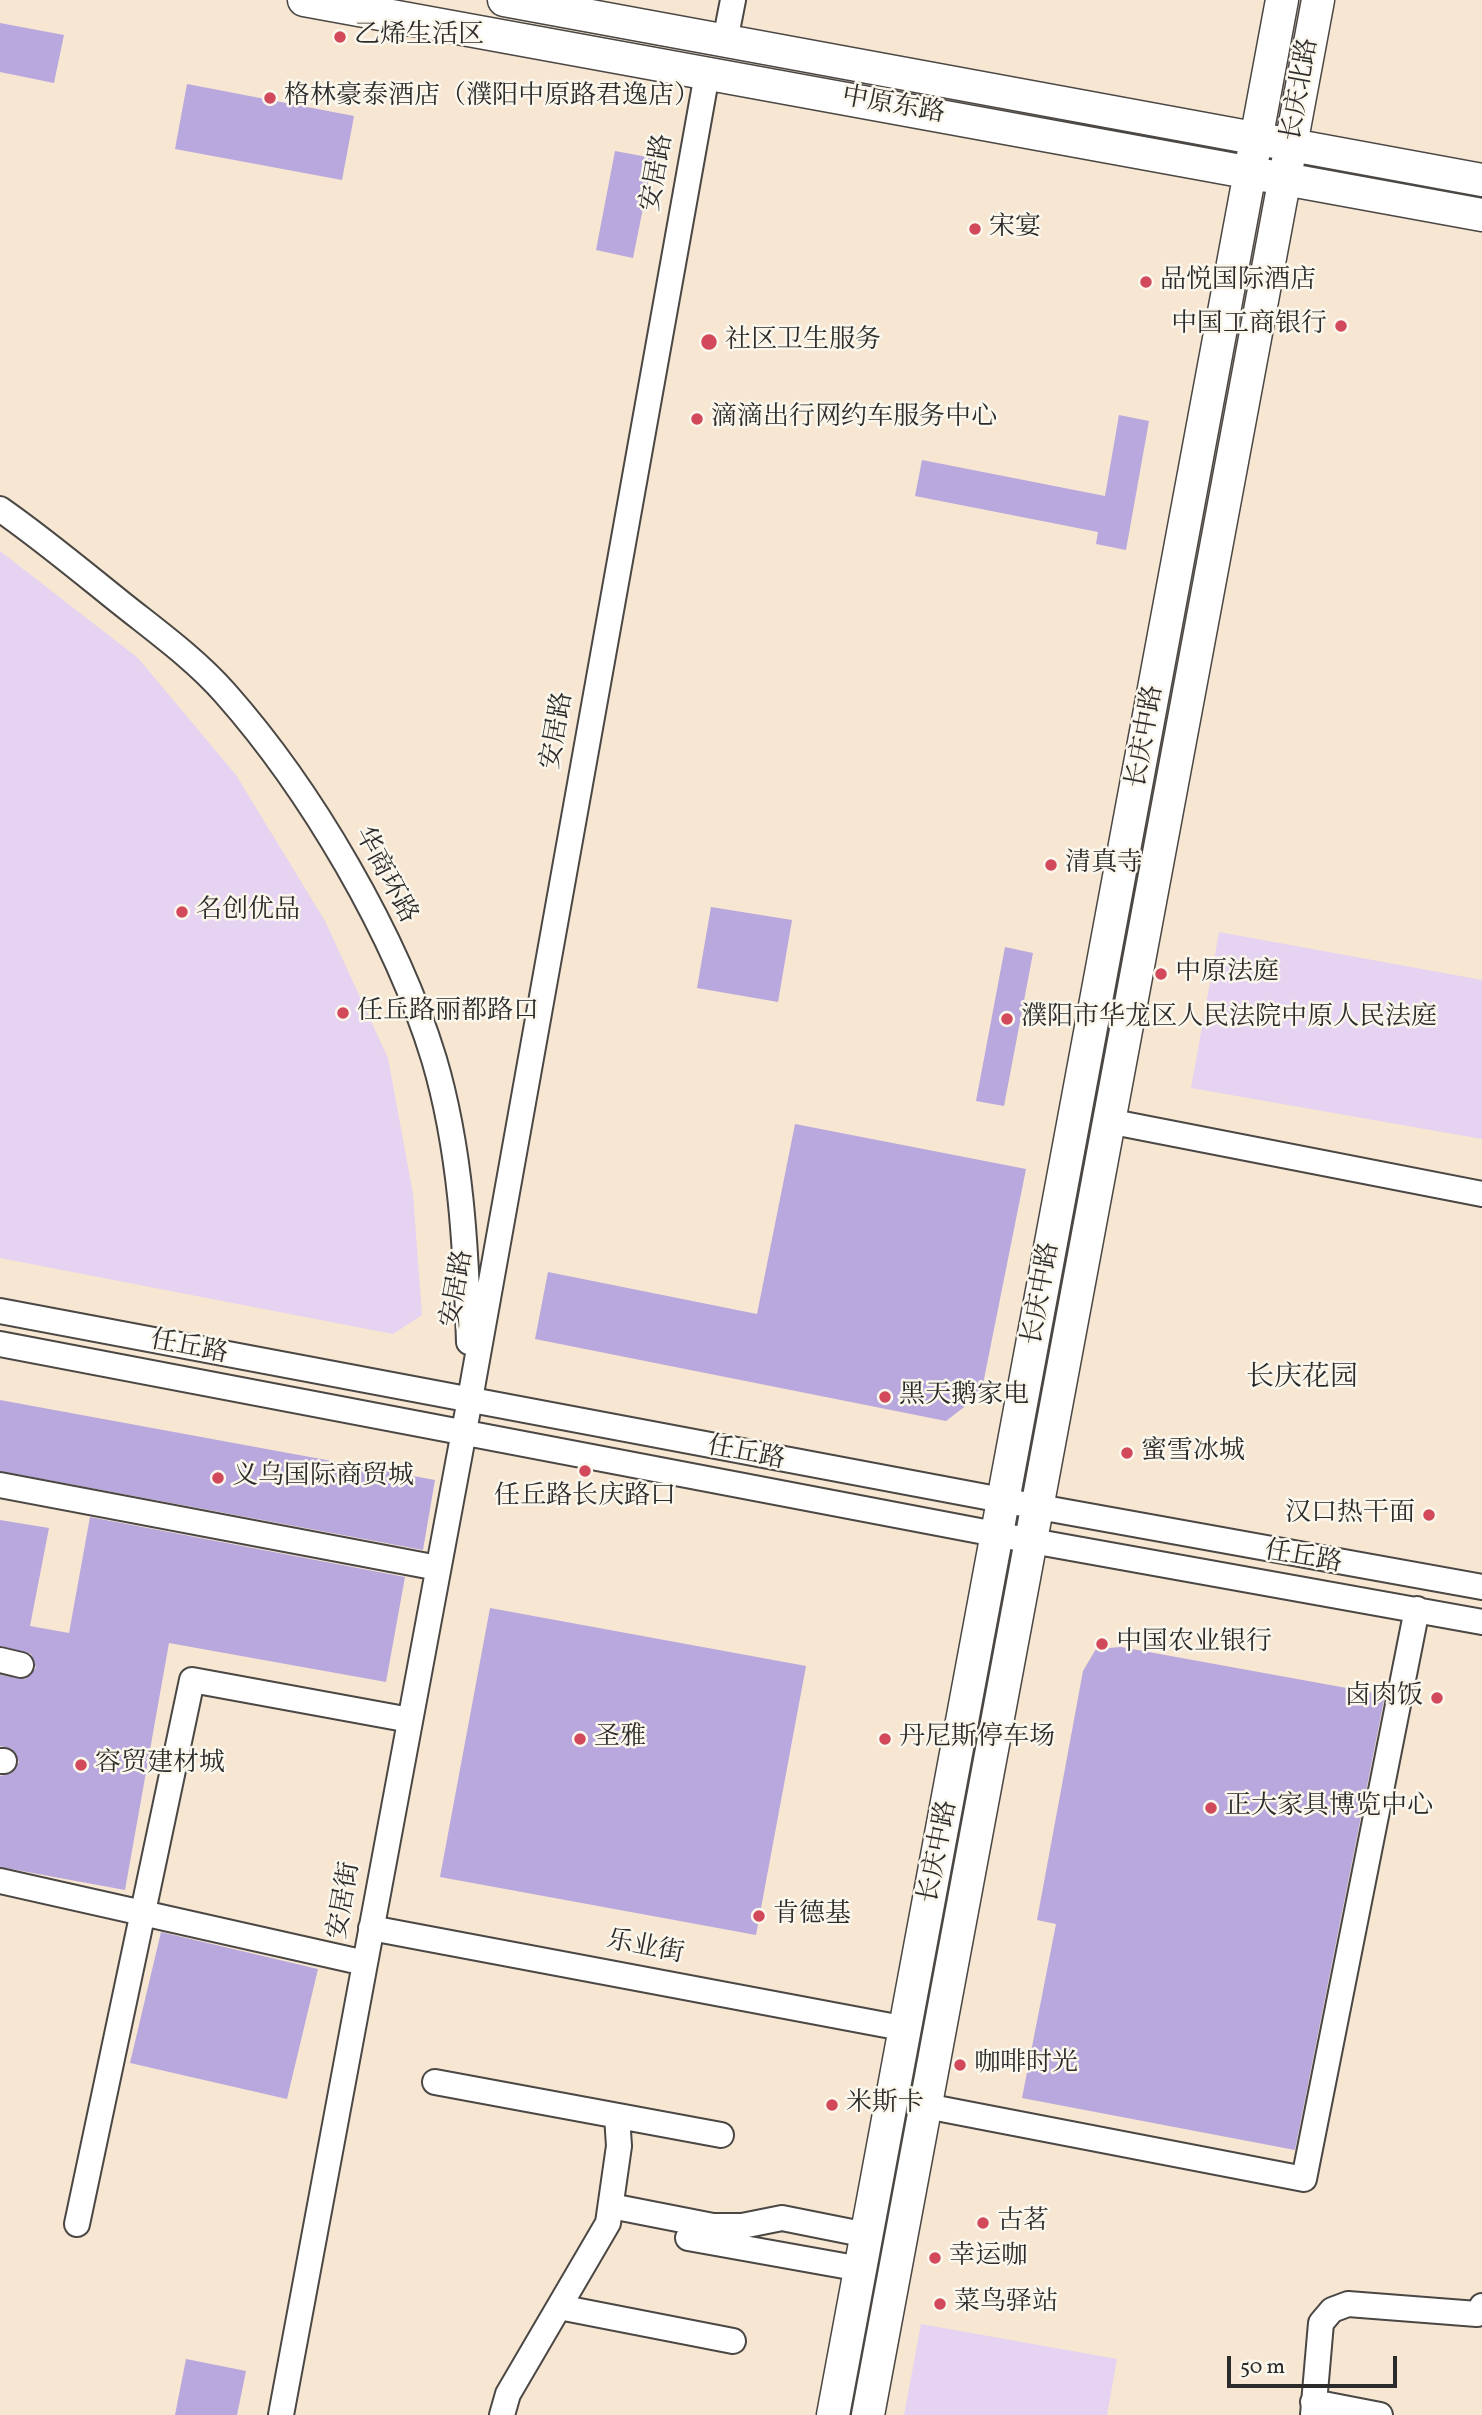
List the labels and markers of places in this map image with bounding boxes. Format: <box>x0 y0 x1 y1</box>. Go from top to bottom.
place label: 乙烯生活区 <box>354 21 484 53</box>
marker: 乙烯生活区 <box>332 29 348 45</box>
place label: 格林豪泰酒店（濮阳中原路君逸店） <box>284 82 700 114</box>
marker: 格林豪泰酒店（濮阳中原路君逸店） <box>262 90 278 106</box>
place label: 宋宴 <box>989 213 1041 245</box>
marker: 宋宴 <box>967 221 983 237</box>
place label: 品悦国际酒店 <box>1160 266 1316 298</box>
marker: 品悦国际酒店 <box>1138 274 1154 290</box>
place label: 中国工商银行 <box>1171 310 1327 342</box>
marker: 中国工商银行 <box>1333 318 1349 334</box>
place label: 社区卫生服务 <box>725 326 881 358</box>
marker: 社区卫生服务 <box>699 332 719 352</box>
place label: 滴滴出行网约车服务中心 <box>711 403 997 435</box>
marker: 滴滴出行网约车服务中心 <box>689 411 705 427</box>
place label: 清真寺 <box>1065 849 1143 881</box>
marker: 清真寺 <box>1043 857 1059 873</box>
place label: 名创优品 <box>196 896 300 928</box>
marker: 名创优品 <box>174 904 190 920</box>
place label: 中原法庭 <box>1175 958 1279 990</box>
marker: 中原法庭 <box>1153 966 1169 982</box>
place label: 任丘路丽都路口 <box>357 997 539 1029</box>
place label: 濮阳市华龙区人民法院中原人民法庭 <box>1021 1003 1437 1035</box>
marker: 任丘路丽都路口 <box>335 1005 351 1021</box>
marker: 濮阳市华龙区人民法院中原人民法庭 <box>999 1011 1015 1027</box>
place label: 黑天鹅家电 <box>899 1381 1029 1413</box>
marker: 黑天鹅家电 <box>877 1389 893 1405</box>
place label: 蜜雪冰城 <box>1141 1437 1245 1469</box>
marker: 蜜雪冰城 <box>1119 1445 1135 1461</box>
place label: 义乌国际商贸城 <box>232 1462 414 1494</box>
marker: 任丘路长庆路口 <box>577 1463 593 1479</box>
marker: 义乌国际商贸城 <box>210 1470 226 1486</box>
place label: 任丘路长庆路口 <box>494 1482 676 1514</box>
place label: 汉口热干面 <box>1285 1499 1415 1531</box>
marker: 汉口热干面 <box>1421 1507 1437 1523</box>
place label: 中国农业银行 <box>1116 1628 1272 1660</box>
marker: 中国农业银行 <box>1094 1636 1110 1652</box>
place label: 卤肉饭 <box>1345 1682 1423 1714</box>
marker: 卤肉饭 <box>1429 1690 1445 1706</box>
place label: 圣雅 <box>594 1723 646 1755</box>
place label: 丹尼斯停车场 <box>899 1723 1055 1755</box>
marker: 圣雅 <box>572 1731 588 1747</box>
marker: 丹尼斯停车场 <box>877 1731 893 1747</box>
place label: 容贸建材城 <box>95 1749 225 1781</box>
marker: 容贸建材城 <box>73 1757 89 1773</box>
place label: 正大家具博览中心 <box>1225 1792 1433 1824</box>
marker: 正大家具博览中心 <box>1203 1800 1219 1816</box>
place label: 肯德基 <box>773 1900 851 1932</box>
marker: 肯德基 <box>751 1908 767 1924</box>
place label: 咖啡时光 <box>974 2049 1078 2081</box>
marker: 咖啡时光 <box>952 2057 968 2073</box>
place label: 米斯卡 <box>846 2089 924 2121</box>
marker: 米斯卡 <box>824 2097 840 2113</box>
place label: 古茗 <box>997 2207 1049 2239</box>
marker: 古茗 <box>975 2215 991 2231</box>
place label: 幸运咖 <box>949 2242 1027 2274</box>
marker: 幸运咖 <box>927 2250 943 2266</box>
place label: 菜鸟驿站 <box>954 2288 1058 2320</box>
marker: 菜鸟驿站 <box>932 2296 948 2312</box>

